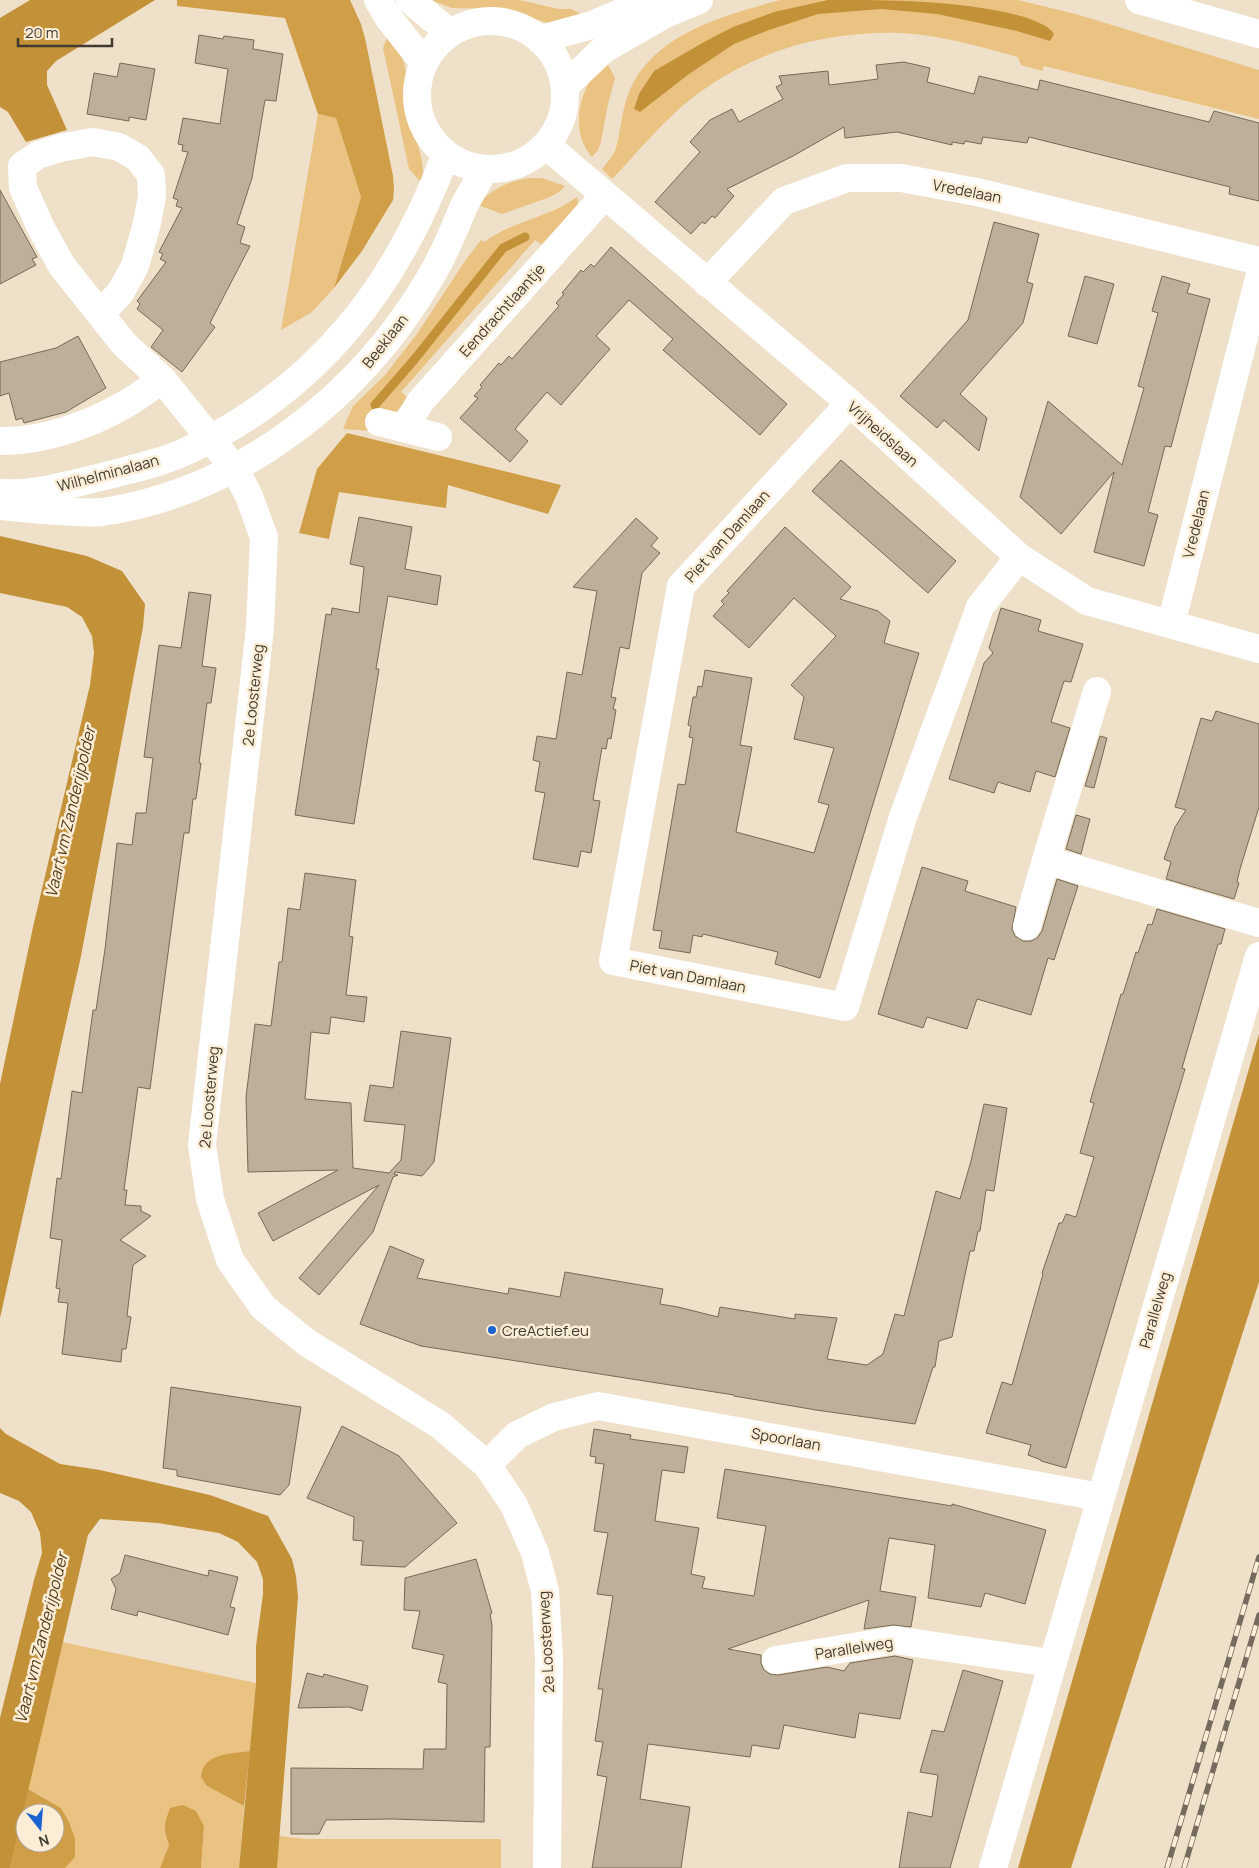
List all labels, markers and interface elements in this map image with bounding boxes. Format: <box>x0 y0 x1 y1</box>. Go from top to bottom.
scale bar <box>18 15 111 47</box>
text: 20 m <box>25 22 58 43</box>
street label: Vredelaan <box>931 174 1003 208</box>
street label: Eendrachtlaantje <box>454 259 550 361</box>
street label: Beeklaan <box>357 310 413 372</box>
street label: Vrijheidslaan <box>843 397 923 472</box>
street label: Wilhelminalaan <box>55 449 161 497</box>
street label: Piet van Damlaan <box>680 485 774 587</box>
street label: Vredelaan <box>1177 488 1215 560</box>
street label: 2e Loosterweg <box>237 643 269 747</box>
water label: Vaart vm Zanderijpolder <box>40 722 101 900</box>
street label: Piet van Damlaan <box>628 954 748 998</box>
street label: 2e Loosterweg <box>194 1045 224 1149</box>
street label: Parallelweg <box>1134 1269 1176 1351</box>
place label: CreActief.eu <box>502 1320 589 1341</box>
marker: CreActief.eu <box>486 1324 498 1336</box>
street label: Spoorlaan <box>750 1423 823 1455</box>
water label: Vaart vm Zanderijpolder <box>9 1548 73 1725</box>
street label: 2e Loosterweg <box>533 1590 559 1694</box>
street label: Parallelweg <box>814 1631 894 1665</box>
north arrow <box>15 1803 65 1853</box>
text: N <box>36 1830 52 1851</box>

